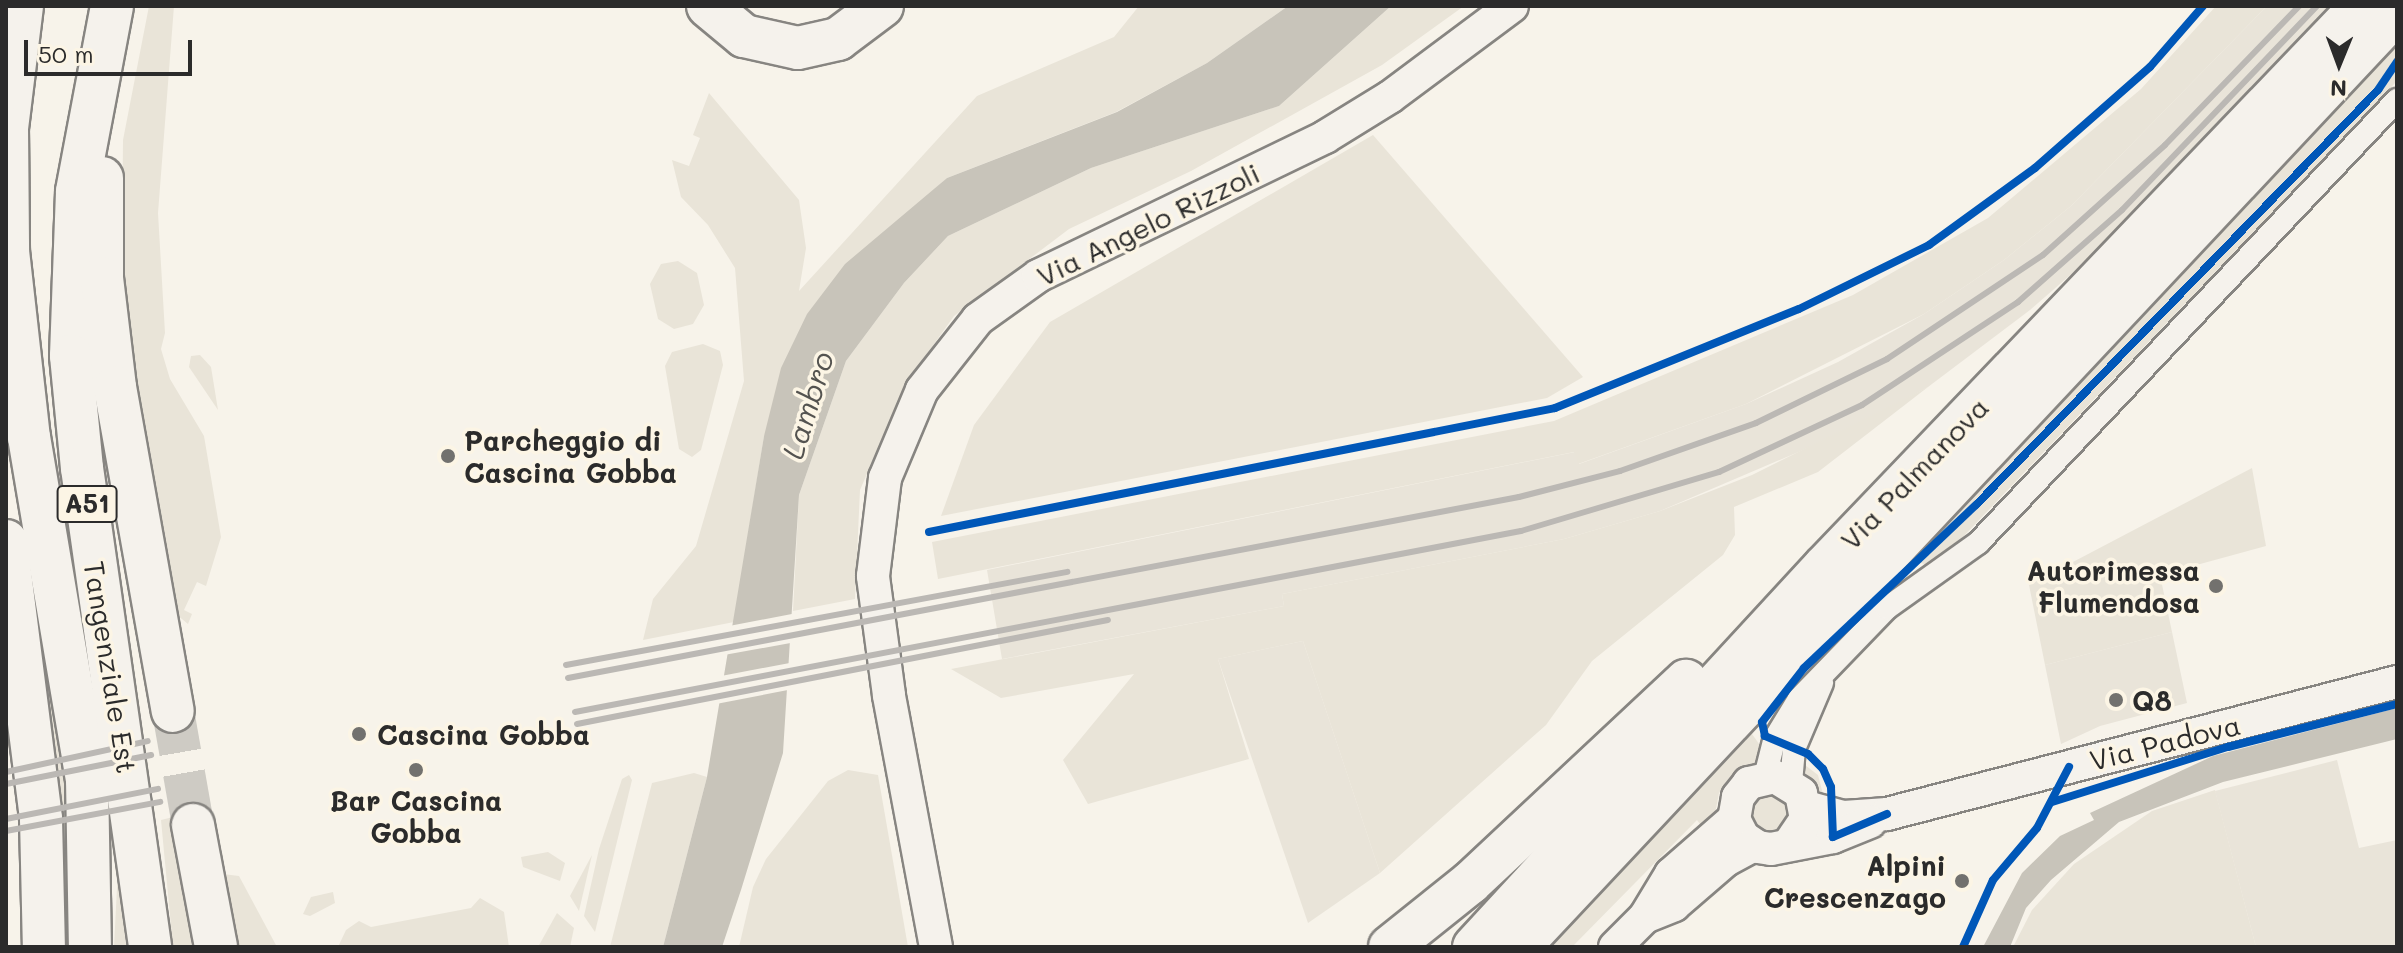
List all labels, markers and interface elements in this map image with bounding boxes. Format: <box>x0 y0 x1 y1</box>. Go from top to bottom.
scale bar <box>28 24 196 74</box>
north arrow <box>2299 24 2379 104</box>
text: 50 m <box>38 38 94 69</box>
text: N <box>2330 74 2347 103</box>
street label: Via Angelo Rizzoli <box>1031 155 1265 293</box>
water label: Lambro <box>774 347 840 463</box>
street label: Via Palmanova <box>1833 390 1995 556</box>
place label: Parcheggio di Cascina Gobba <box>464 423 677 489</box>
marker: Parcheggio di Cascina Gobba <box>439 447 457 465</box>
road number: A51 <box>55 482 119 526</box>
place label: Autorimessa Flumendosa <box>2027 553 2200 619</box>
street label: Tangenziale Est <box>78 558 144 776</box>
marker: Autorimessa Flumendosa <box>2207 577 2225 595</box>
place label: Q8 <box>2132 683 2172 717</box>
marker: Q8 <box>2107 691 2125 709</box>
street label: Via Padova <box>2086 707 2244 777</box>
place label: Cascina Gobba <box>377 717 590 751</box>
marker: Cascina Gobba <box>348 723 370 745</box>
marker: Bar Cascina Gobba <box>407 761 425 779</box>
place label: Bar Cascina Gobba <box>330 783 502 849</box>
place label: Alpini Crescenzago <box>1764 848 1946 914</box>
marker: Alpini Crescenzago <box>1953 872 1971 890</box>

